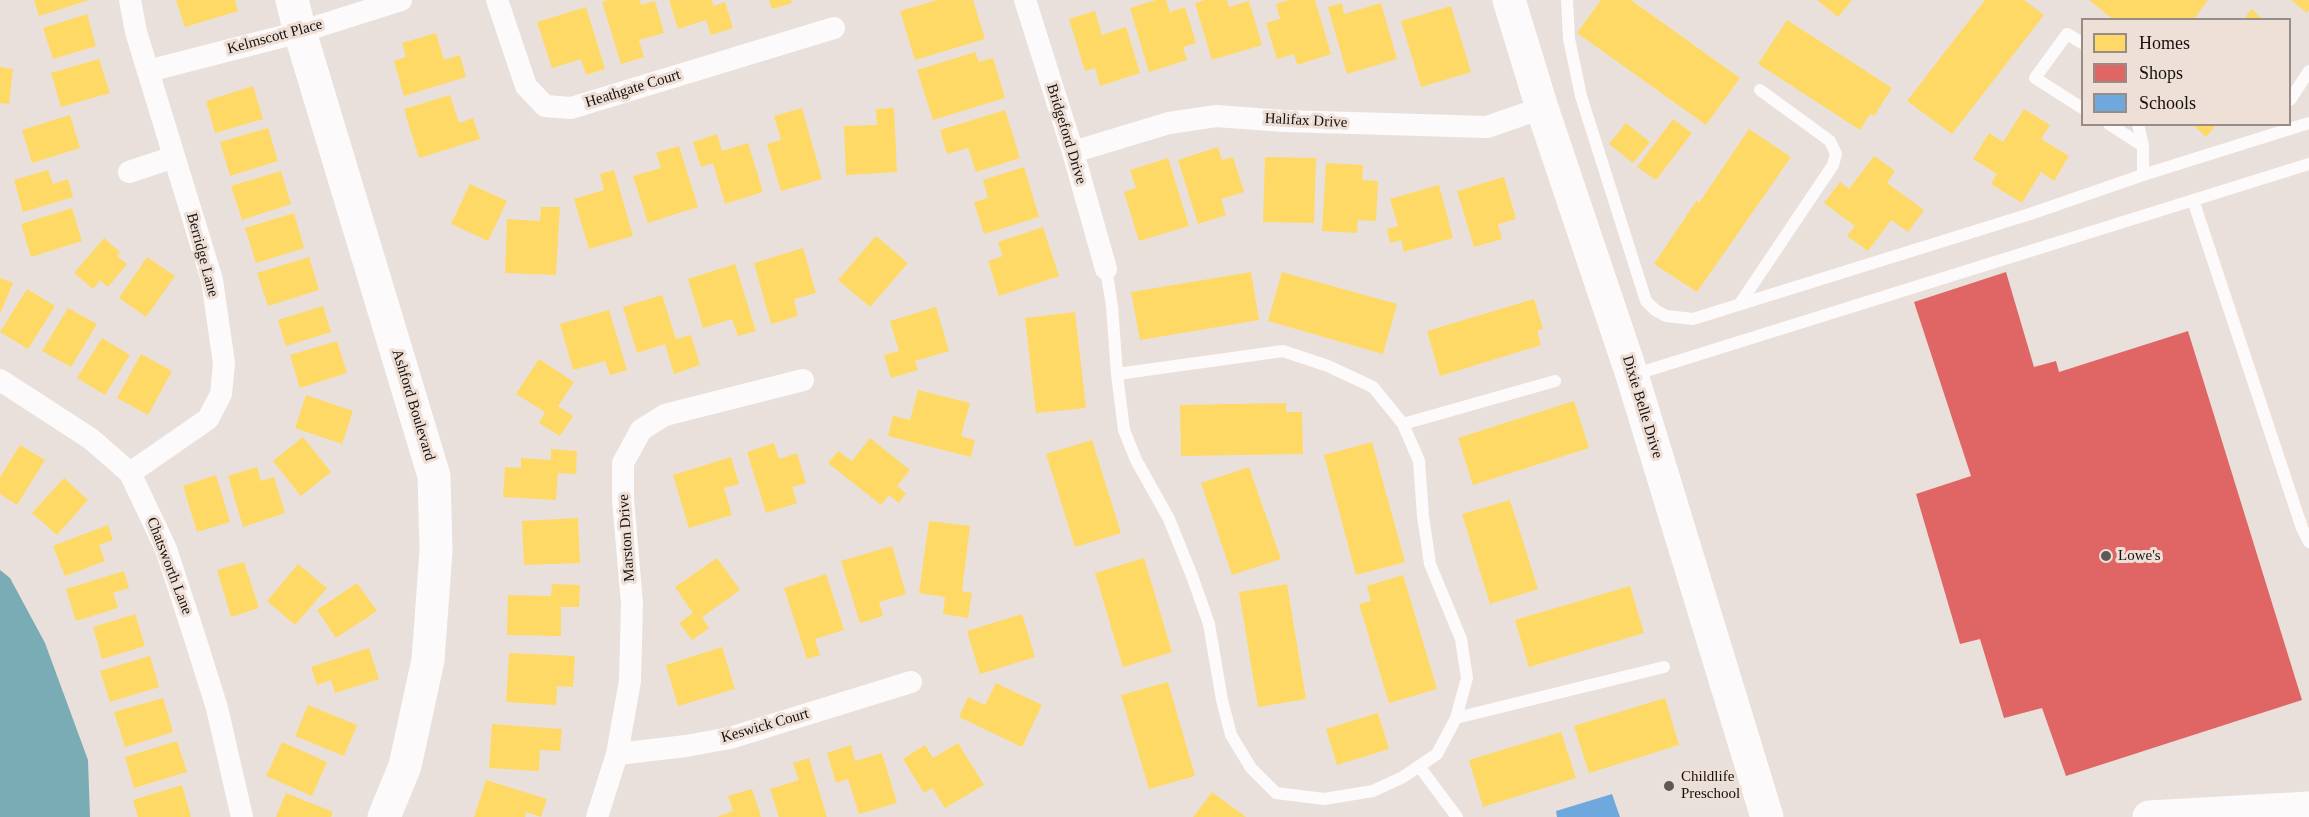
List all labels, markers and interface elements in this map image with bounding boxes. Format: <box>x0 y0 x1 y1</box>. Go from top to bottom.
street label: Kelmscott Place <box>225 16 325 58</box>
legend <box>2081 18 2291 126</box>
text: Homes <box>2139 33 2190 53</box>
text: Shops <box>2139 63 2183 83</box>
street label: Heathgate Court <box>583 66 683 112</box>
street label: Bridgeford Drive <box>1042 82 1090 186</box>
text: Schools <box>2139 93 2196 113</box>
street label: Halifax Drive <box>1264 110 1348 132</box>
street label: Berridge Lane <box>182 211 222 299</box>
street label: Ashford Boulevard <box>388 347 438 463</box>
street label: Dixie Belle Drive <box>1618 353 1666 461</box>
street label: Marston Drive <box>615 494 639 582</box>
street label: Chatsworth Lane <box>142 515 196 617</box>
place label: Lowe's <box>2118 547 2161 565</box>
marker: Lowe's <box>2099 549 2113 563</box>
street label: Keswick Court <box>719 705 811 747</box>
place label: Childlife Preschool <box>1681 768 1740 803</box>
marker: Childlife Preschool <box>1662 779 1676 793</box>

